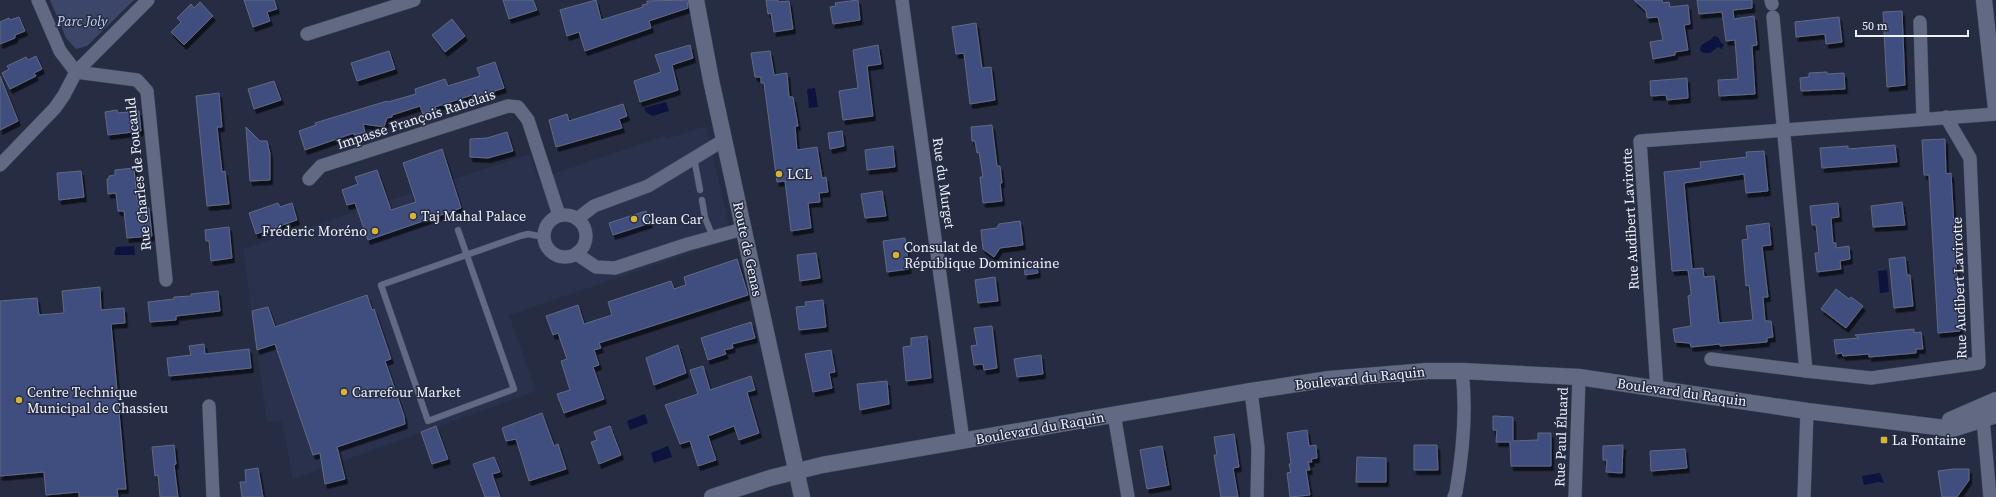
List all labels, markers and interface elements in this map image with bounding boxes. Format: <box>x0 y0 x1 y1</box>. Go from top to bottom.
park label: Parc Joly <box>56 11 108 31</box>
scale bar <box>1856 12 1968 38</box>
text: 50 m <box>1862 18 1888 34</box>
street label: Impasse François Rabelais <box>334 84 498 154</box>
street label: Rue Charles de Foucauld <box>120 96 156 252</box>
street label: Rue du Murget <box>928 136 960 230</box>
street label: Rue Audibert Lavirotte <box>1616 148 1644 290</box>
place label: LCL <box>787 164 812 184</box>
marker: LCL <box>774 169 784 179</box>
street label: Route de Genas <box>728 200 768 298</box>
place label: Taj Mahal Palace <box>421 206 526 226</box>
place label: Clean Car <box>642 209 703 229</box>
marker: Taj Mahal Palace <box>408 211 418 221</box>
marker: Clean Car <box>629 214 639 224</box>
street label: Rue Audibert Lavirotte <box>1947 217 1971 359</box>
place label: Fréderic Moréno <box>262 221 367 241</box>
marker: Fréderic Moréno <box>370 226 380 236</box>
place label: Consulat de République Dominicaine <box>904 237 1059 273</box>
marker: Consulat de République Dominicaine <box>891 250 901 260</box>
street label: Boulevard du Raquin <box>1294 361 1427 395</box>
street label: Boulevard du Raquin <box>1616 373 1749 411</box>
place label: Centre Technique Municipal de Chassieu <box>27 382 168 418</box>
place label: Carrefour Market <box>352 382 461 402</box>
marker: Carrefour Market <box>339 387 349 397</box>
street label: Rue Paul Éluard <box>1549 387 1573 487</box>
marker: Centre Technique Municipal de Chassieu <box>14 395 24 405</box>
street label: Boulevard du Raquin <box>974 407 1107 449</box>
place label: La Fontaine <box>1892 430 1966 450</box>
marker: La Fontaine <box>1879 435 1889 445</box>

